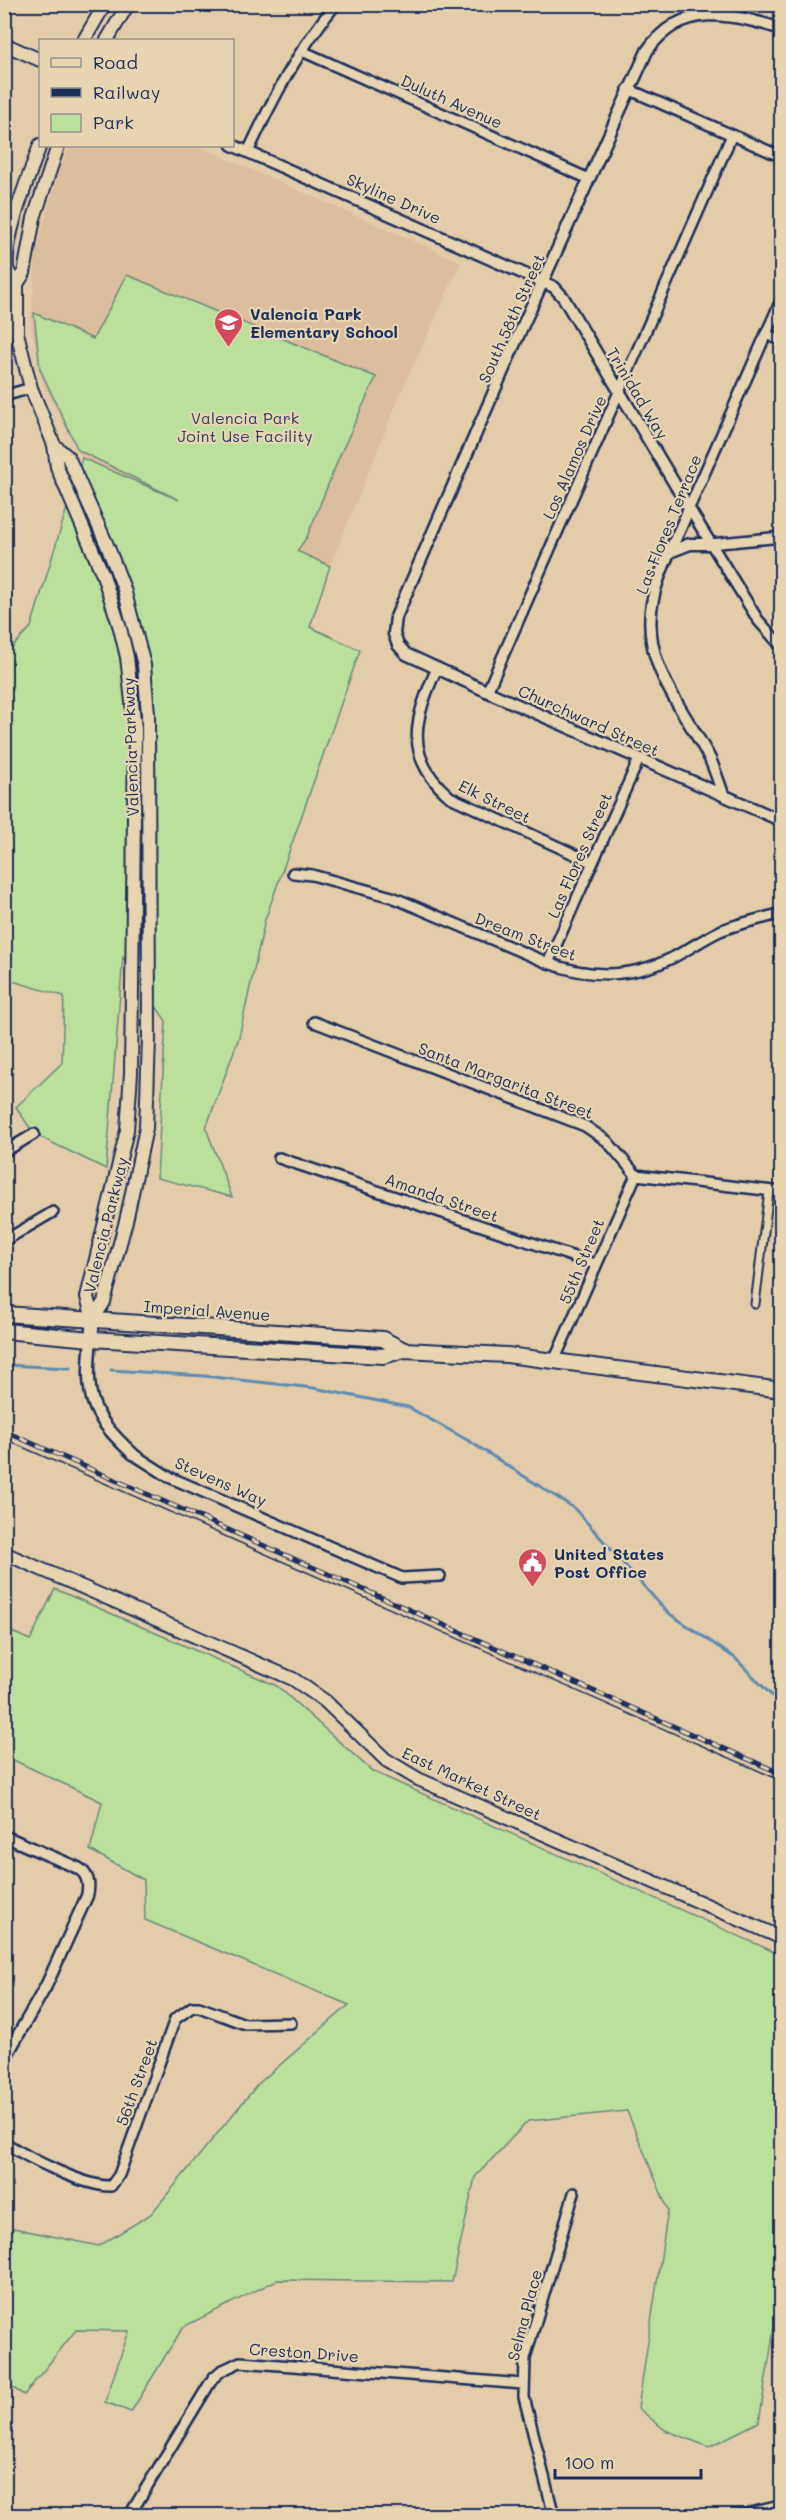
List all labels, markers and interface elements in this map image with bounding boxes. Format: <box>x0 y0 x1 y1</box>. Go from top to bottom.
legend <box>39 39 234 147</box>
text: Road <box>93 50 138 74</box>
street label: Duluth Avenue <box>398 69 506 133</box>
text: Railway <box>93 80 160 104</box>
text: Park <box>93 110 134 134</box>
street label: Skyline Drive <box>344 168 444 228</box>
street label: South 58th Street <box>473 250 549 386</box>
place label: Valencia Park Elementary School <box>250 303 398 342</box>
school or university icon: Valencia Park Elementary School <box>213 306 245 348</box>
street label: Trinidad Way <box>602 343 674 443</box>
street label: Los Alamos Drive <box>537 392 611 522</box>
park label: Valencia Park Joint Use Facility <box>177 407 313 446</box>
street label: Las Flores Terrace <box>630 451 706 597</box>
street label: Valencia Parkway <box>117 677 143 817</box>
street label: Churchward Street <box>515 679 663 761</box>
street label: Elk Street <box>455 775 535 827</box>
street label: Las Flores Street <box>542 789 616 921</box>
street label: Dream Street <box>472 907 580 965</box>
street label: Santa Margarita Street <box>415 1037 597 1123</box>
street label: Valencia Parkway <box>78 1155 132 1295</box>
street label: Amanda Street <box>382 1168 502 1226</box>
street label: 55th Street <box>554 1215 608 1307</box>
street label: Imperial Avenue <box>143 1295 271 1325</box>
street label: Stevens Way <box>172 1451 270 1511</box>
place label: United States Post Office <box>554 1543 664 1582</box>
public building icon: United States Post Office <box>517 1546 549 1588</box>
street label: East Market Street <box>399 1742 545 1824</box>
street label: 56th Street <box>111 2036 161 2128</box>
street label: Selma Place <box>502 2267 546 2363</box>
street label: Creston Drive <box>248 2338 360 2366</box>
scale bar <box>555 2442 700 2480</box>
text: 100 m <box>564 2450 614 2474</box>

